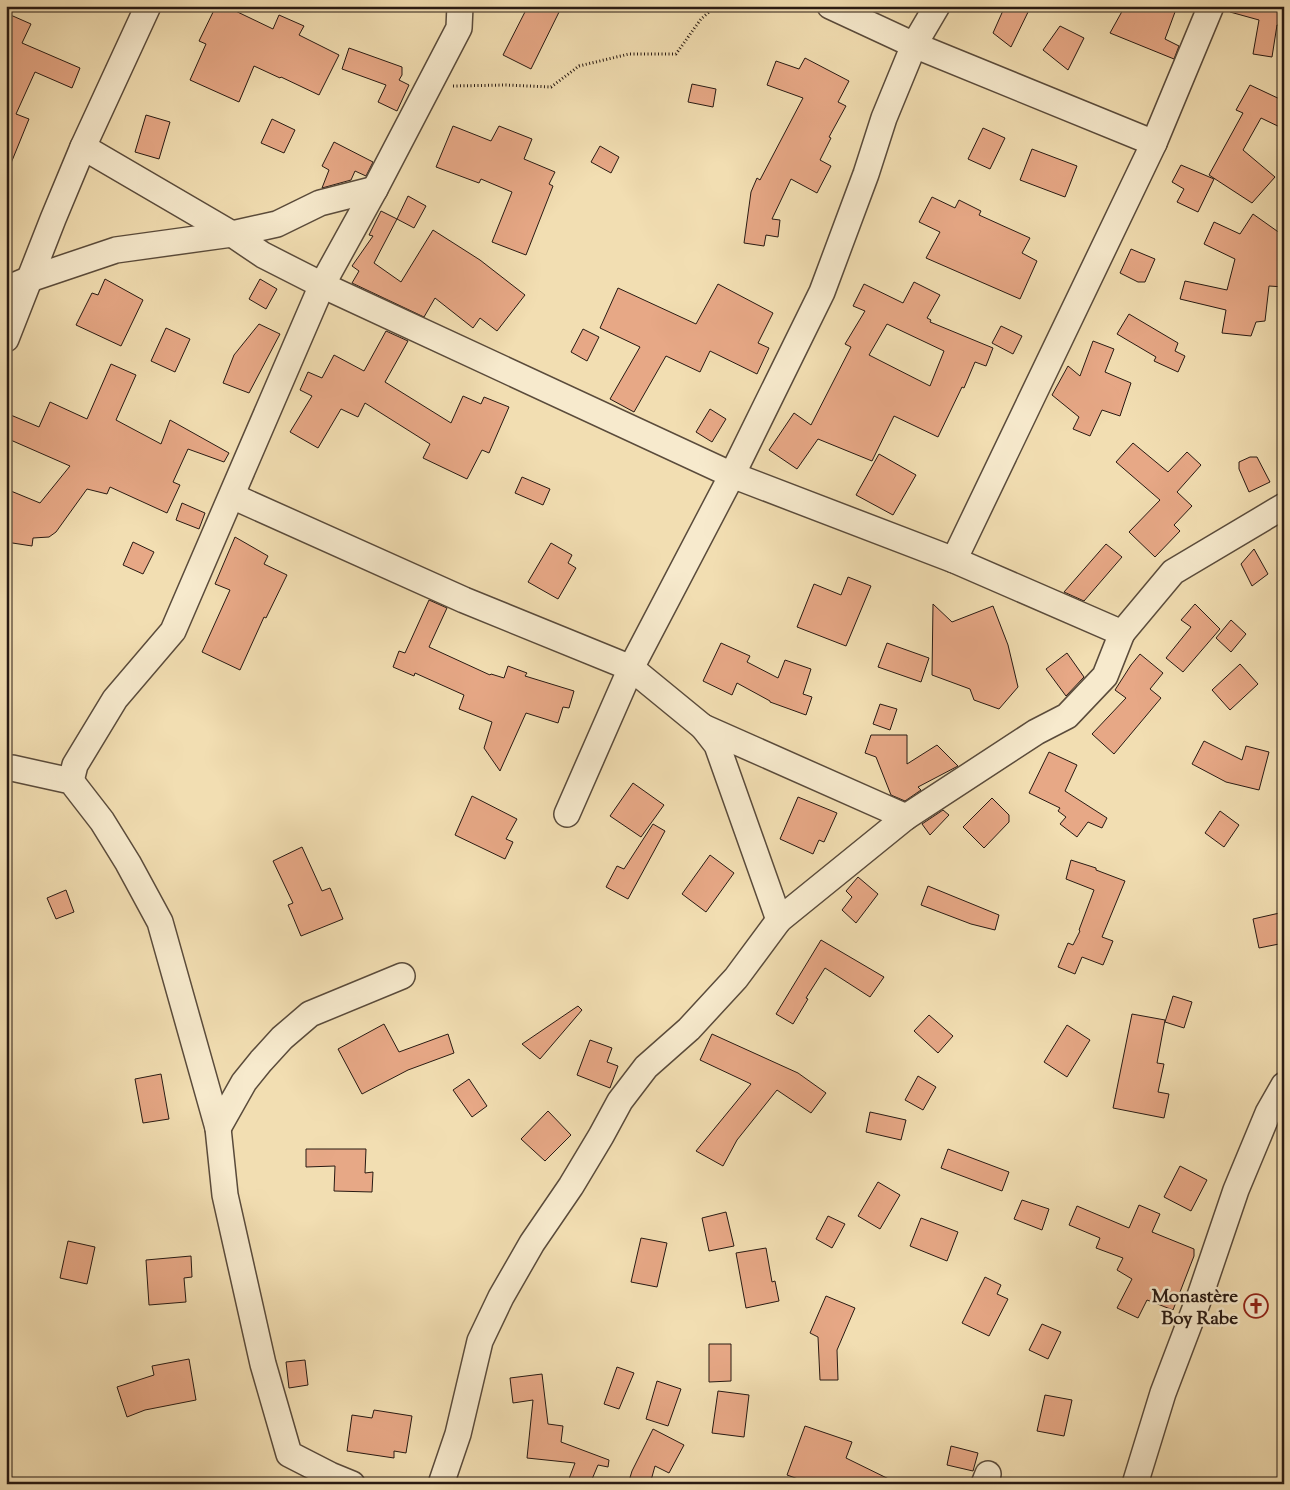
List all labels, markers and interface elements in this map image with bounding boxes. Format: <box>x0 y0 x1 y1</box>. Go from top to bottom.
place label: Monastère Boy Rabe <box>1152 1284 1238 1333</box>
church icon: Monastère Boy Rabe <box>1243 1293 1269 1319</box>

